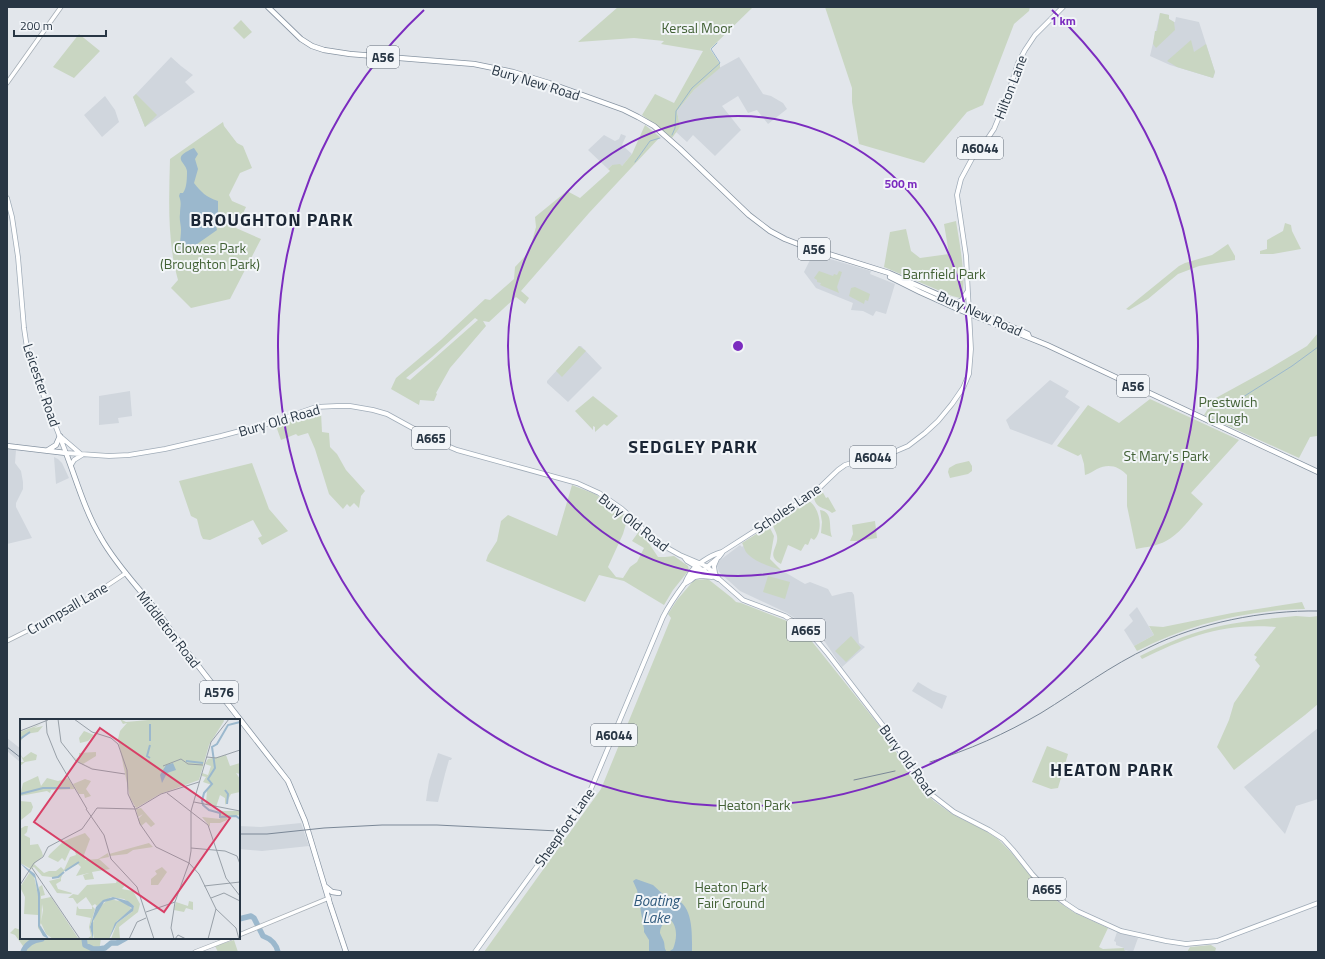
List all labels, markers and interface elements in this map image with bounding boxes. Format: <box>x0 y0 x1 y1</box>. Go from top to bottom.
text: 1 km <box>1050 11 1076 30</box>
scale bar <box>14 12 106 38</box>
text: 200 m <box>20 16 53 35</box>
park label: Kersal Moor <box>662 17 733 38</box>
road number: A56 <box>367 46 399 68</box>
street label: Hilton Lane <box>988 52 1032 122</box>
street label: Bury New Road <box>489 59 583 105</box>
road number: A6044 <box>957 137 1003 159</box>
text: 500 m <box>885 174 917 193</box>
district label: BROUGHTON PARK <box>190 206 354 233</box>
park label: Clowes Park (Broughton Park) <box>160 237 260 274</box>
road number: A56 <box>798 238 830 260</box>
park label: Barnfield Park <box>902 263 986 284</box>
street label: Bury New Road <box>934 285 1026 341</box>
centre of rings <box>731 339 745 353</box>
street label: Leicester Road <box>18 341 66 429</box>
road number: A56 <box>1117 375 1149 397</box>
park label: Prestwich Clough <box>1199 391 1257 428</box>
street label: Bury Old Road <box>236 398 322 442</box>
road number: A665 <box>412 427 450 449</box>
district label: SEDGLEY PARK <box>628 433 758 460</box>
park label: St Mary's Park <box>1123 445 1209 466</box>
road number: A6044 <box>850 446 896 468</box>
street label: Scholes Lane <box>749 478 825 538</box>
street label: Bury Old Road <box>594 488 674 556</box>
street label: Crumpsall Lane <box>23 576 111 640</box>
street label: Middleton Road <box>132 586 206 672</box>
road number: A665 <box>787 619 825 641</box>
road number: A576 <box>200 681 238 703</box>
inset map <box>20 719 240 939</box>
street label: Bury Old Road <box>875 720 941 800</box>
road number: A6044 <box>591 724 637 746</box>
district label: HEATON PARK <box>1050 756 1174 783</box>
street label: Sheepfoot Lane <box>529 783 599 871</box>
park label: Heaton Park <box>717 794 791 815</box>
park label: Heaton Park Fair Ground <box>694 876 768 913</box>
road number: A665 <box>1028 878 1066 900</box>
water label: Boating Lake <box>633 889 681 929</box>

